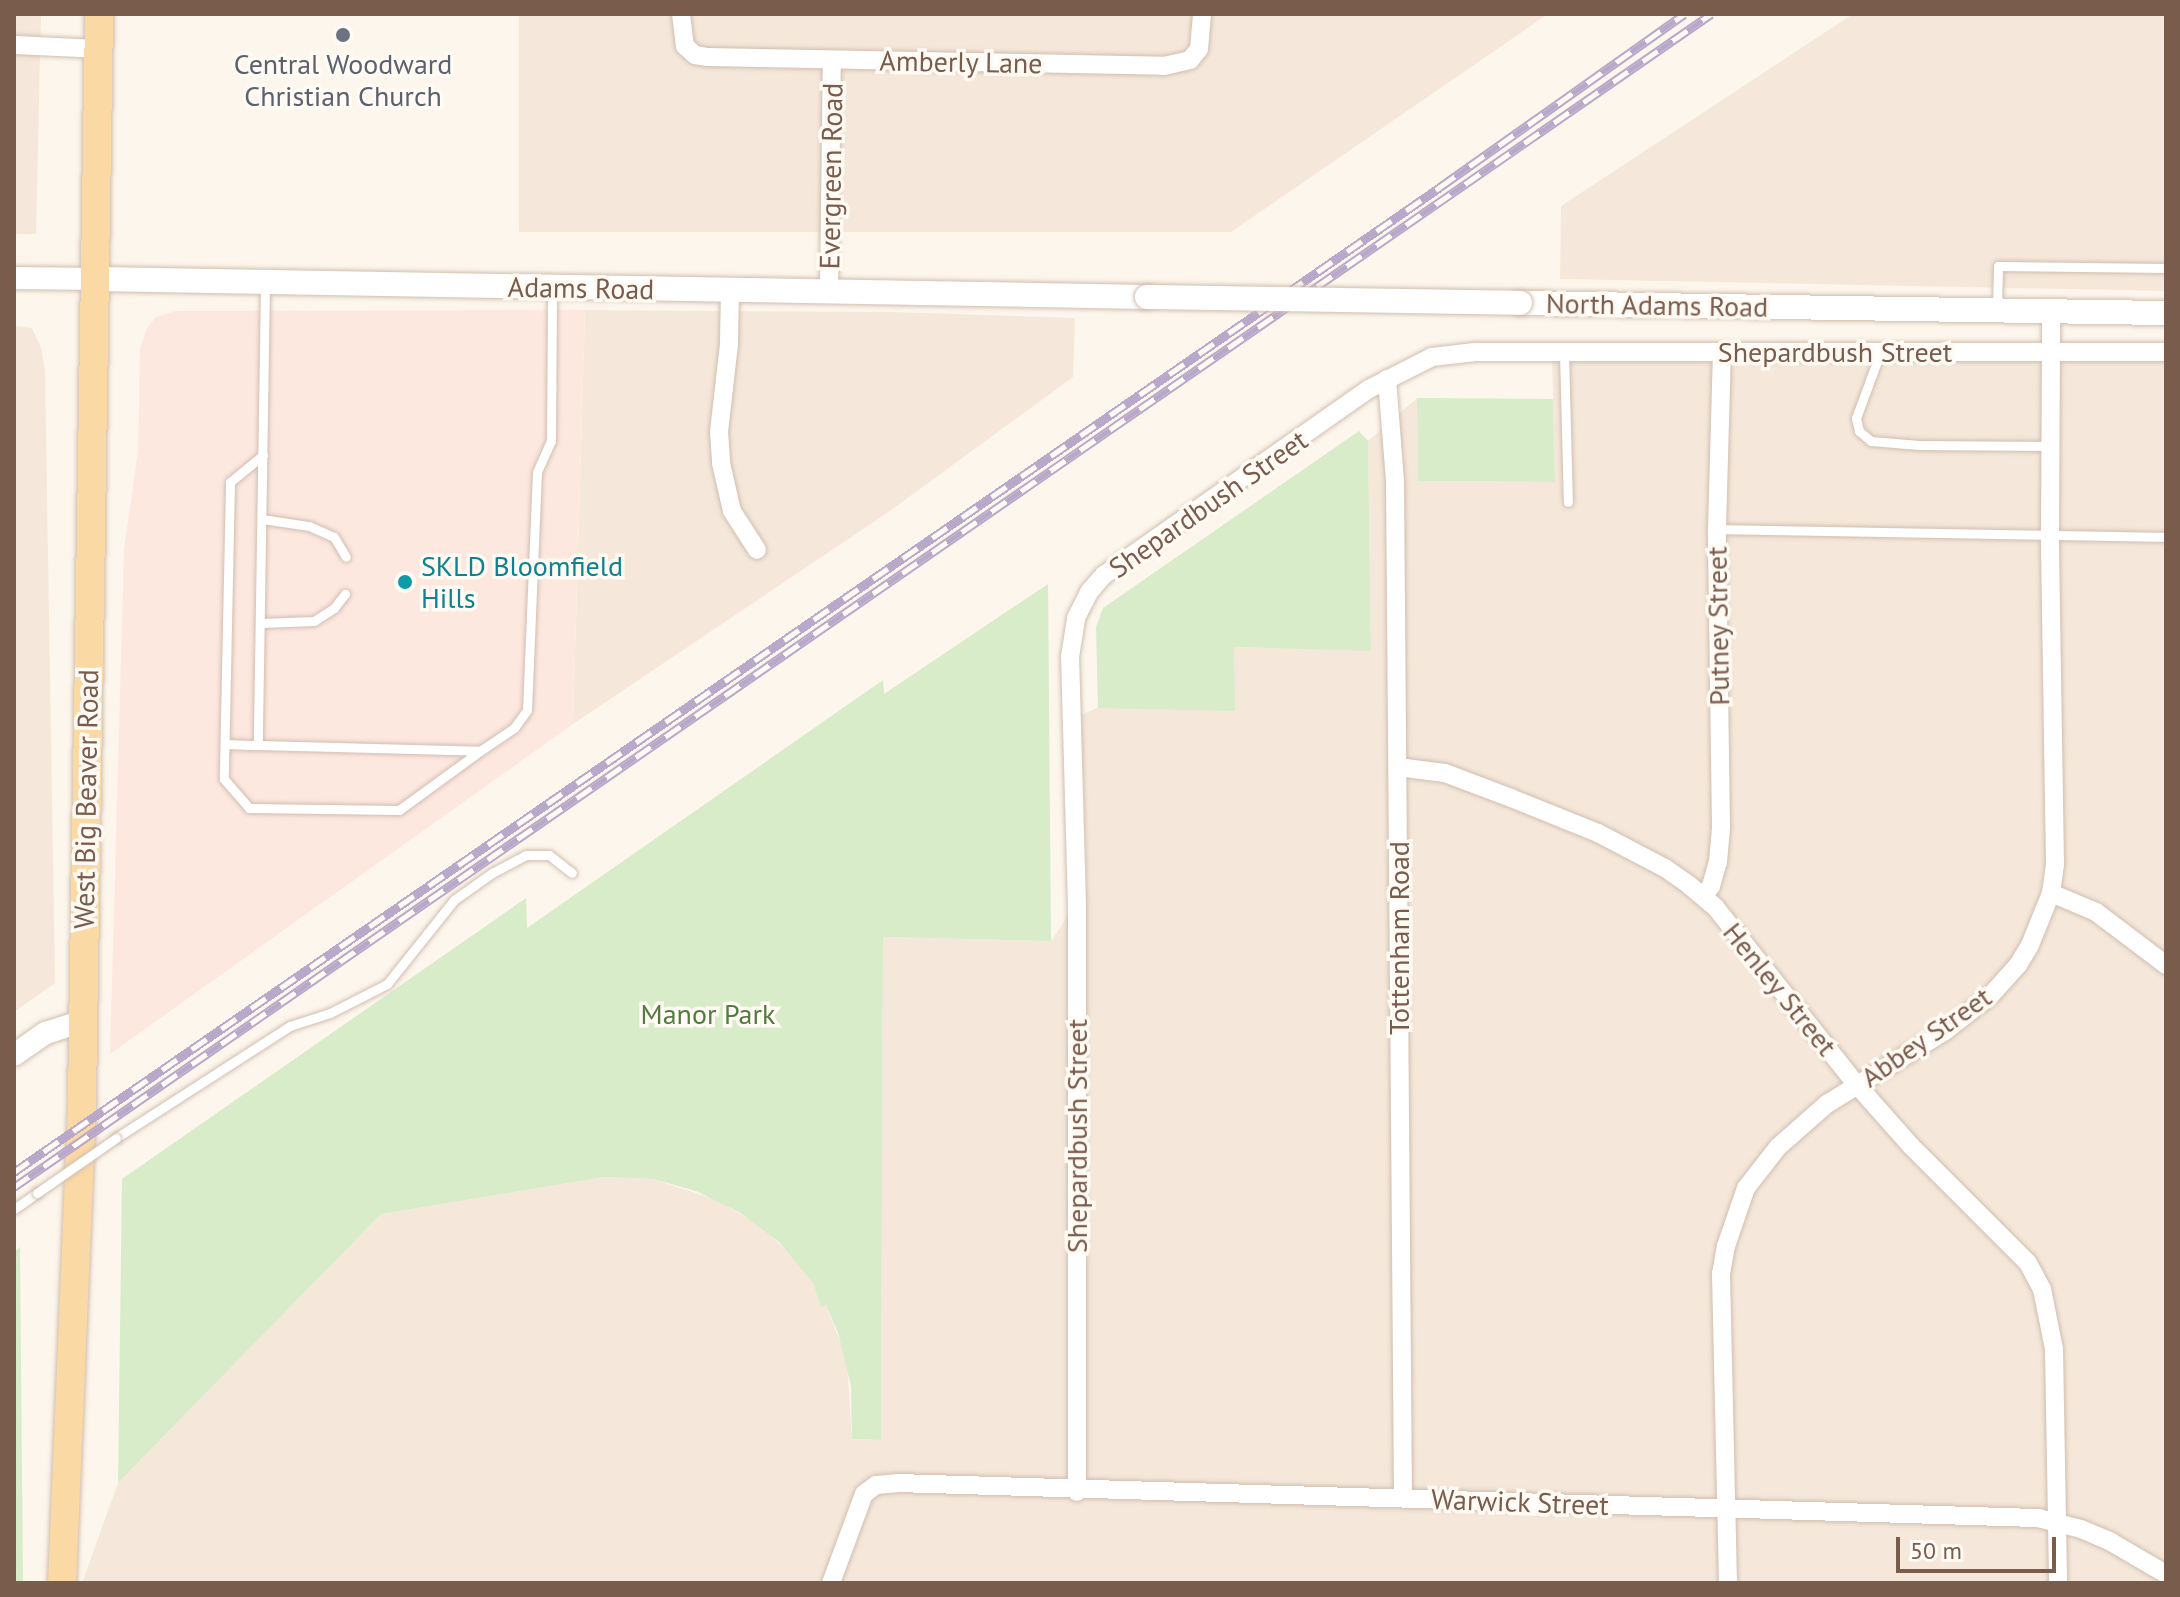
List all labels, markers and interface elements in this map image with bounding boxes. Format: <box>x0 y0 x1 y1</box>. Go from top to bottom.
marker: Central Woodward Christian Church <box>334 26 352 44</box>
street label: Amberly Lane <box>879 44 1043 80</box>
place label: Central Woodward Christian Church <box>233 47 453 113</box>
street label: Evergreen Road <box>813 82 849 270</box>
street label: Adams Road <box>507 270 655 306</box>
street label: North Adams Road <box>1545 286 1769 324</box>
street label: Shepardbush Street <box>1718 335 1952 369</box>
street label: Shepardbush Street <box>1102 423 1314 585</box>
street label: Putney Street <box>1700 546 1736 706</box>
place label: SKLD Bloomfield Hills <box>421 549 623 615</box>
marker: SKLD Bloomfield Hills <box>396 573 414 591</box>
street label: West Big Beaver Road <box>67 669 105 929</box>
street label: Tottenham Road <box>1382 841 1416 1035</box>
street label: Henley Street <box>1716 915 1844 1063</box>
street label: Abbey Street <box>1854 980 1998 1094</box>
park label: Manor Park <box>641 997 775 1031</box>
street label: Shepardbush Street <box>1060 1019 1094 1253</box>
street label: Warwick Street <box>1430 1482 1610 1522</box>
scale bar <box>1900 1521 2060 1571</box>
text: 50 m <box>1910 1535 1962 1566</box>

